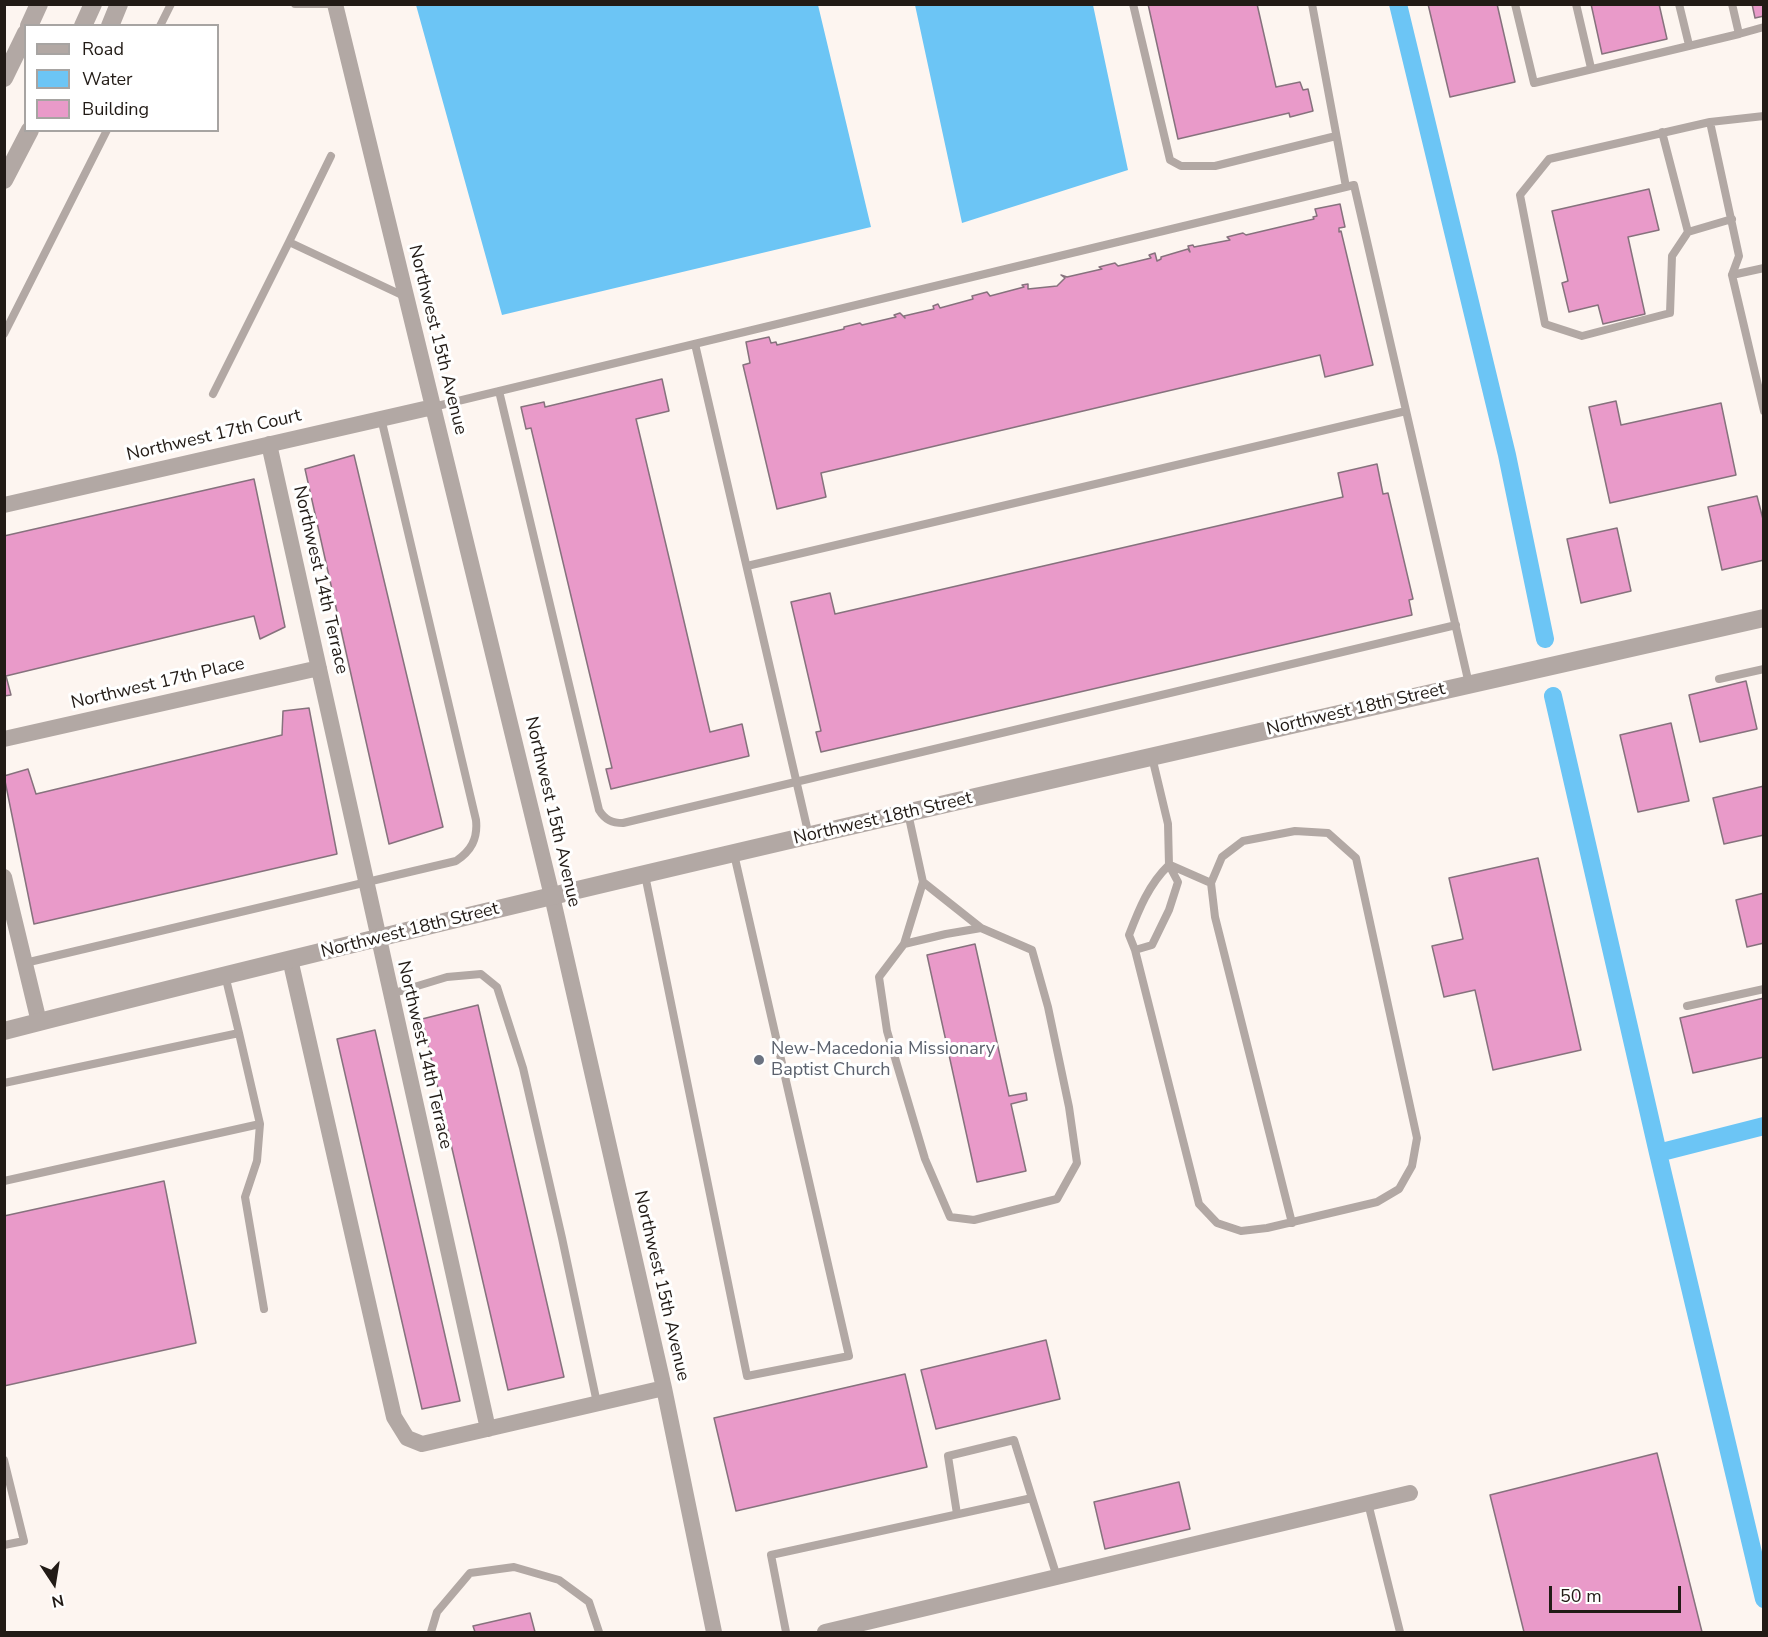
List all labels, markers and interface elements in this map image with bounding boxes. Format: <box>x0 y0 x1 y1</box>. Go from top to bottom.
legend <box>24 24 219 132</box>
text: Road <box>82 37 124 61</box>
text: Water <box>82 67 133 91</box>
text: Building <box>82 97 149 121</box>
street label: Northwest 15th Avenue <box>403 243 471 437</box>
street label: Northwest 17th Court <box>125 405 303 467</box>
street label: Northwest 14th Terrace <box>288 484 352 676</box>
street label: Northwest 17th Place <box>69 654 247 714</box>
street label: Northwest 18th Street <box>1265 679 1447 741</box>
street label: Northwest 15th Avenue <box>520 715 584 909</box>
street label: Northwest 18th Street <box>792 788 974 850</box>
street label: Northwest 18th Street <box>319 898 501 964</box>
street label: Northwest 14th Terrace <box>392 959 456 1151</box>
place label: New-Macedonia Missionary Baptist Church <box>771 1039 995 1082</box>
marker: New-Macedonia Missionary Baptist Church <box>752 1053 766 1067</box>
street label: Northwest 15th Avenue <box>629 1189 693 1383</box>
north arrow <box>24 1553 84 1613</box>
scale bar <box>1552 1574 1684 1612</box>
text: 50 m <box>1560 1584 1602 1608</box>
text: N <box>50 1589 66 1613</box>

